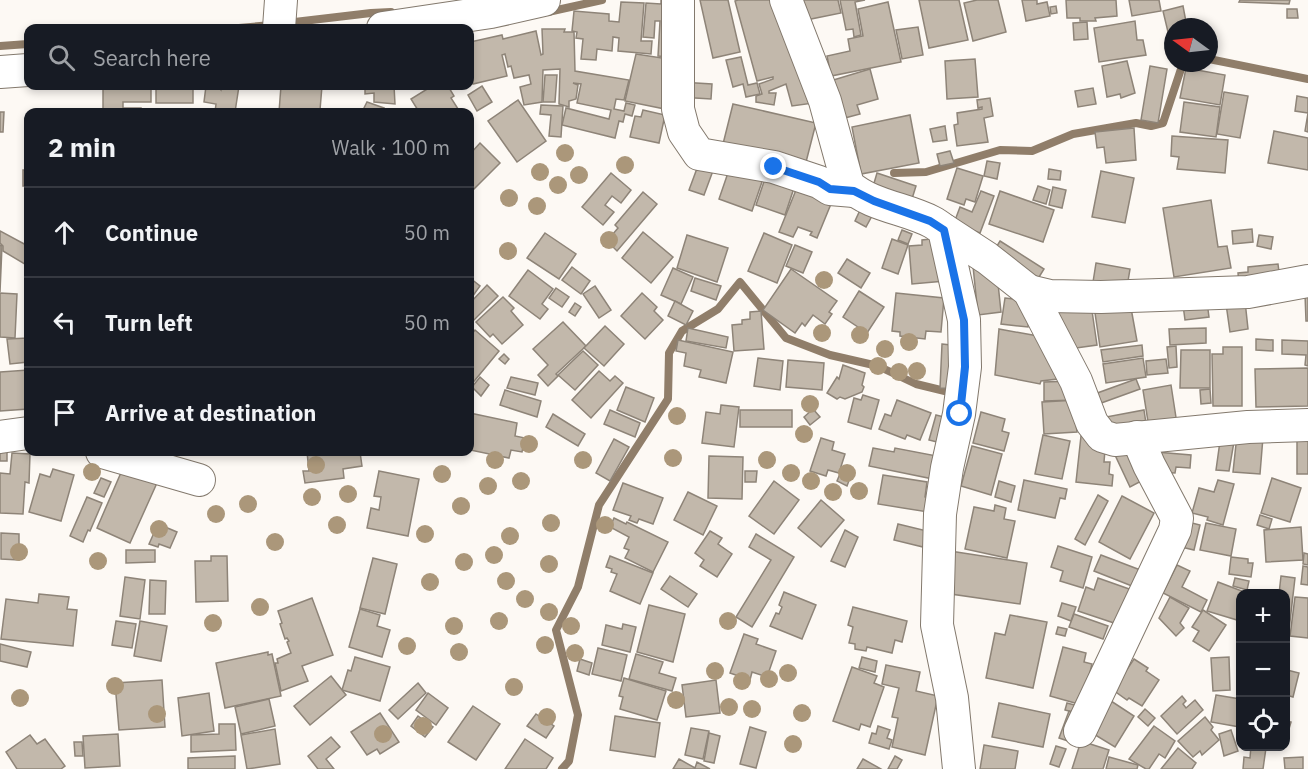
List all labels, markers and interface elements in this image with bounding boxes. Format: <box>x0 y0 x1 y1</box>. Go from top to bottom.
north arrow <box>1164 18 1218 72</box>
search box <box>24 24 474 90</box>
icon: search <box>45 41 78 74</box>
text: Search here <box>93 43 211 72</box>
text: 2 min <box>48 130 116 164</box>
text: Walk · 100 m <box>332 134 450 161</box>
route end <box>760 153 786 179</box>
icon: ahead <box>48 216 81 249</box>
text: Continue <box>105 218 198 247</box>
text: 50 m <box>404 219 450 246</box>
icon: left <box>48 306 81 339</box>
text: Turn left <box>105 308 193 337</box>
text: 50 m <box>404 309 450 336</box>
icon: arrive <box>48 396 81 429</box>
text: Arrive at destination <box>105 398 316 427</box>
route start <box>946 400 972 426</box>
map controls <box>1236 589 1290 751</box>
button: + <box>1236 589 1290 643</box>
button: − <box>1236 643 1290 697</box>
button: locate <box>1236 697 1290 751</box>

